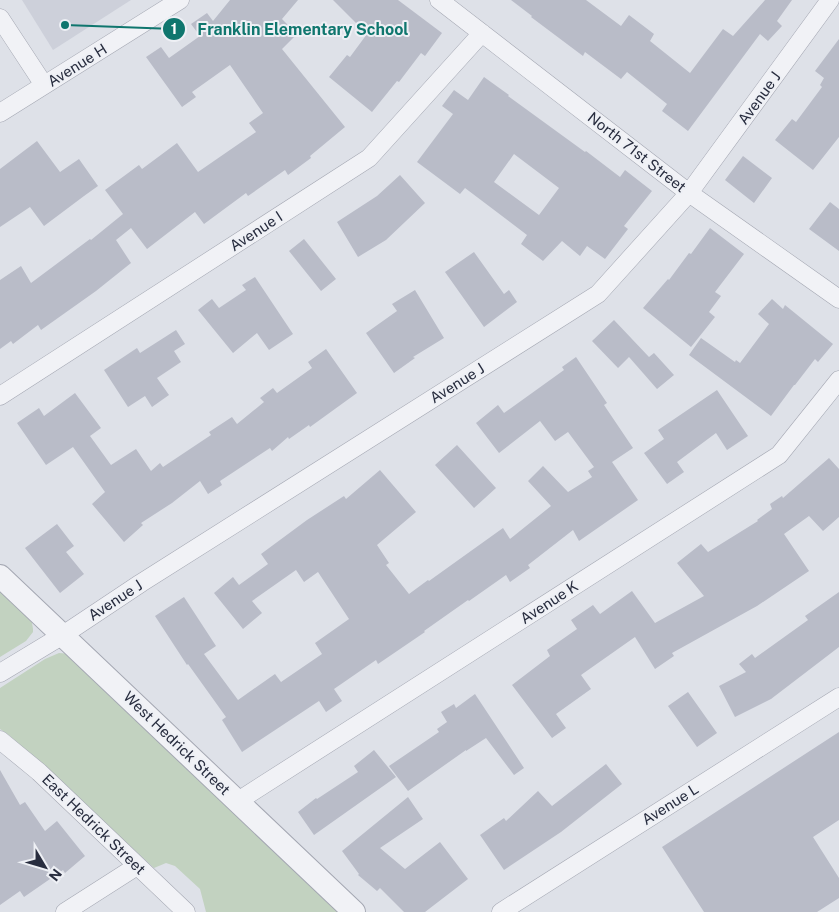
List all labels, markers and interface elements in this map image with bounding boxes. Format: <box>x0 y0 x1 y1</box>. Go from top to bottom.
callout: Franklin Elementary School <box>162 13 418 44</box>
text: 1 <box>171 20 177 37</box>
text: Franklin Elementary School <box>197 20 409 39</box>
street label: Avenue H <box>44 40 110 90</box>
street label: Avenue J <box>734 68 784 128</box>
street label: North 71st Street <box>585 108 689 196</box>
street label: Avenue I <box>226 208 286 254</box>
street label: Avenue J <box>427 360 487 406</box>
street label: Avenue J <box>85 576 145 624</box>
street label: Avenue K <box>517 577 581 627</box>
street label: West Hedrick Street <box>120 688 234 798</box>
street label: East Hedrick Street <box>39 770 149 878</box>
street label: Avenue L <box>638 780 702 828</box>
north arrow <box>20 842 70 892</box>
text: N <box>46 866 65 884</box>

